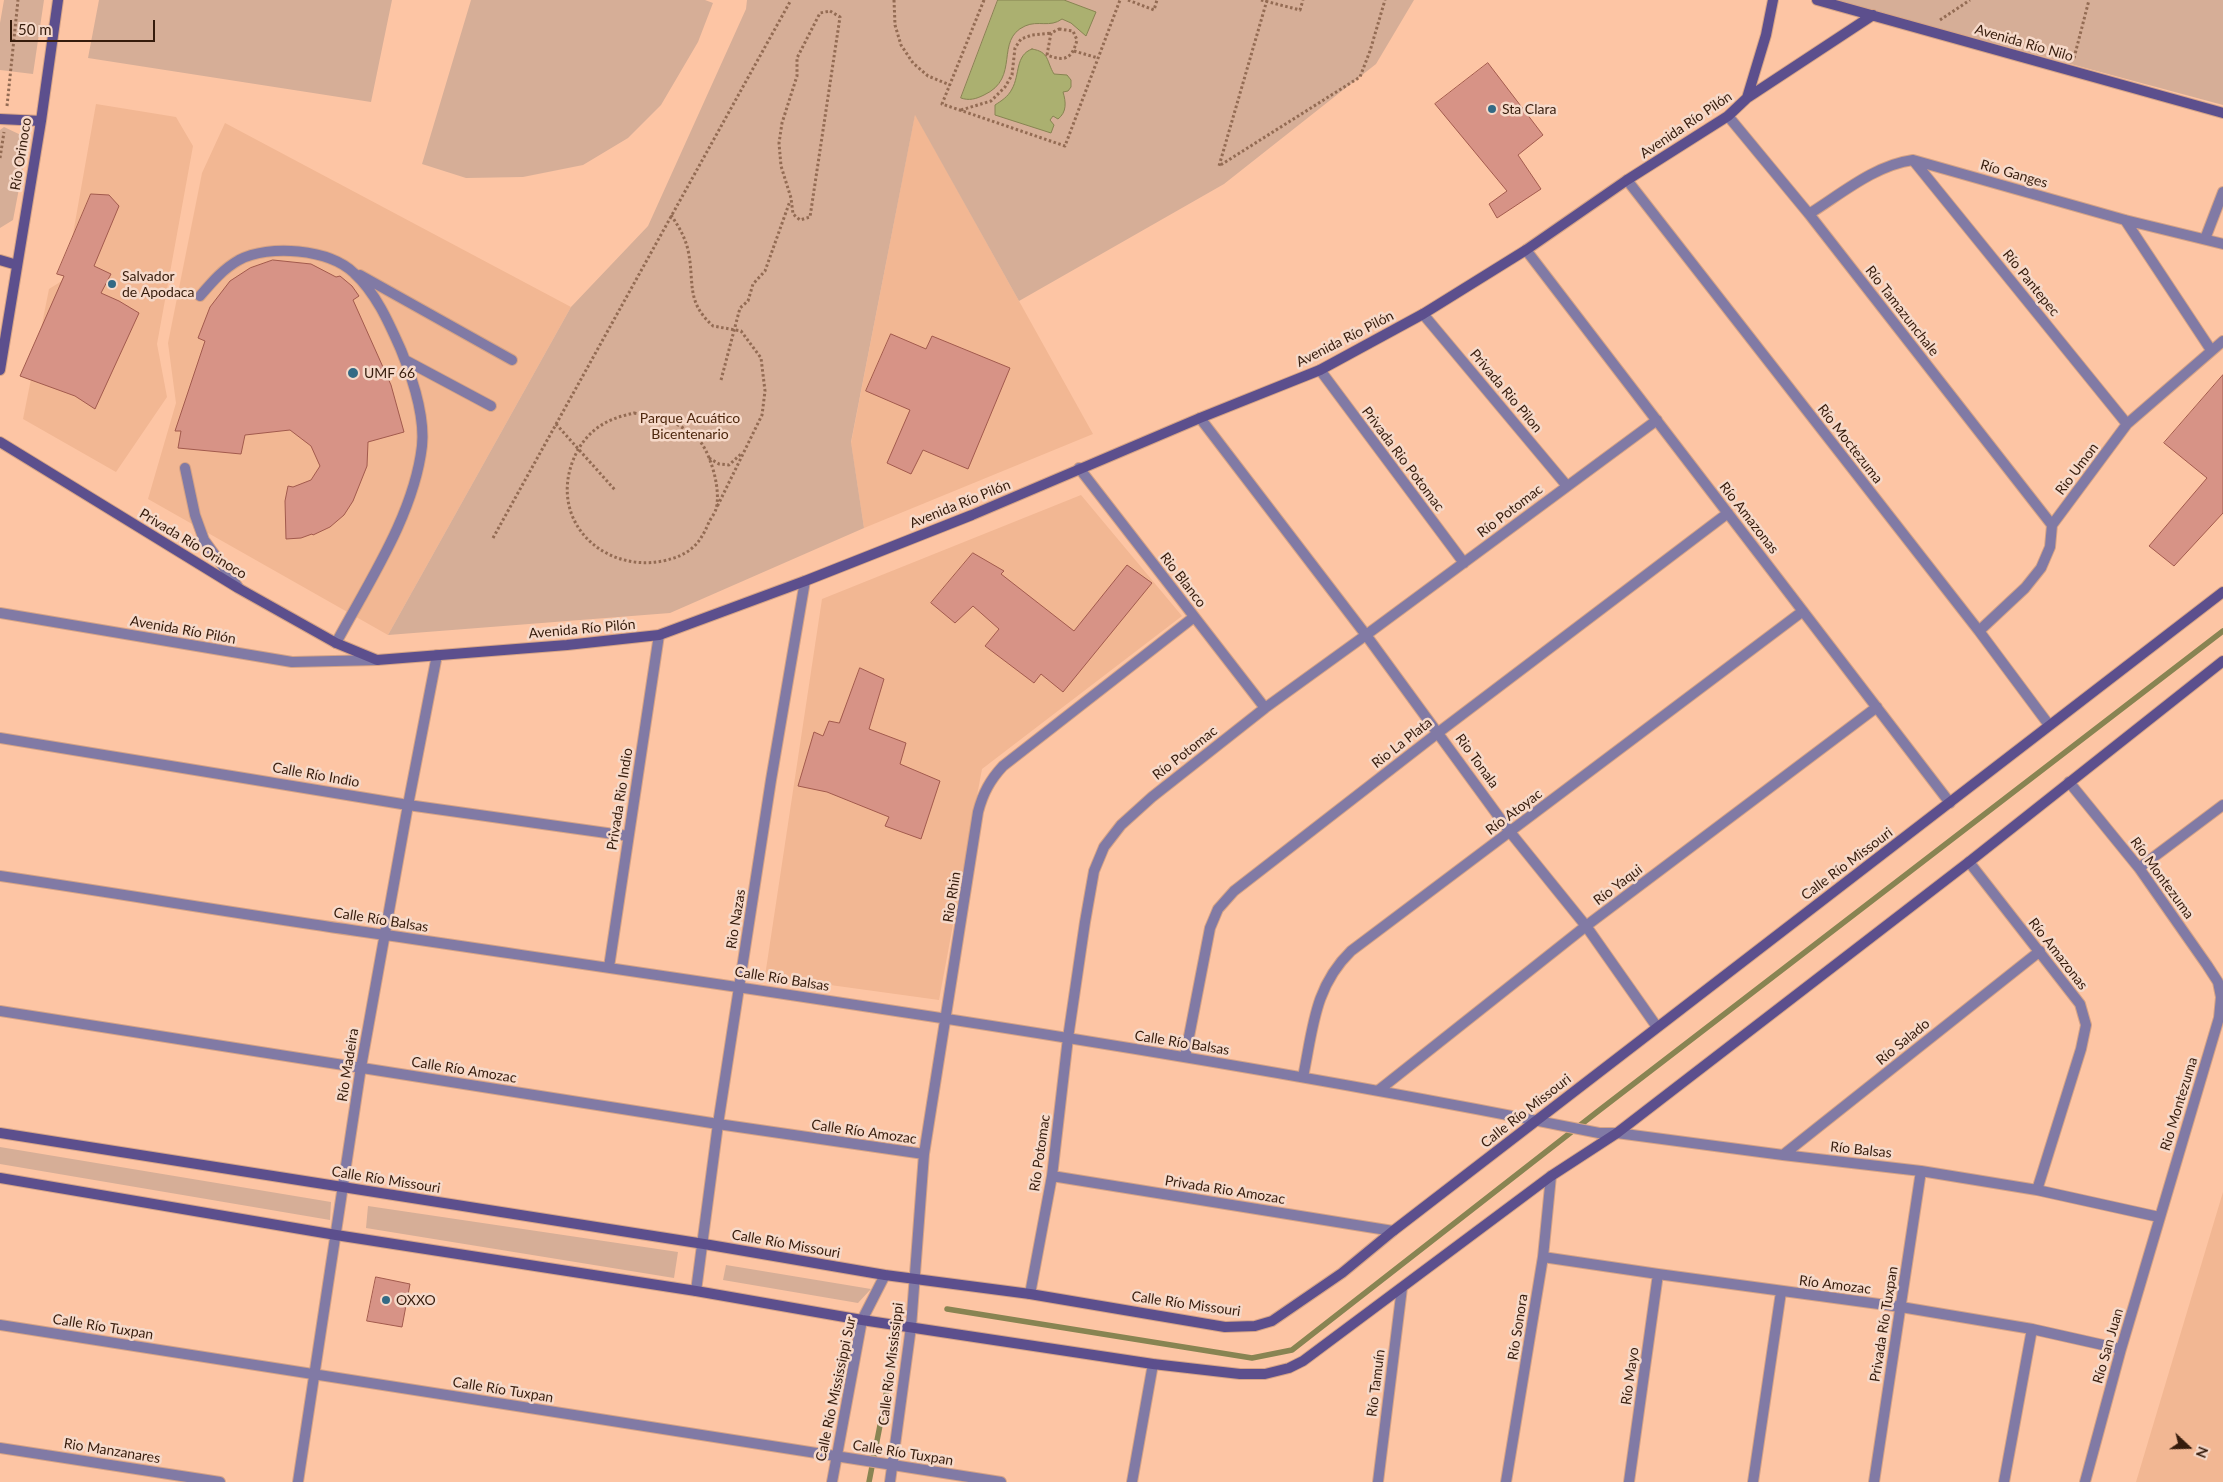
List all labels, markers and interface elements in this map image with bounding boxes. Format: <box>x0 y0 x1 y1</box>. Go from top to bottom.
scale bar <box>12 10 158 42</box>
text: 50 m <box>18 20 52 38</box>
street label: Avenida Río Nilo <box>1973 21 2075 65</box>
street label: Avenida Río Pilón <box>1637 88 1735 162</box>
place label: Sta Clara <box>1502 101 1556 117</box>
marker: Sta Clara <box>1486 103 1498 115</box>
street label: Río Orinoco <box>7 116 35 192</box>
street label: Río Ganges <box>1978 156 2050 192</box>
street label: Río Pantepec <box>1999 246 2063 320</box>
street label: Río Tamazunchale <box>1862 263 1942 359</box>
place label: Salvador de Apodaca <box>122 268 194 300</box>
marker: Salvador de Apodaca <box>106 278 118 290</box>
street label: Avenida Río Pilón <box>1293 307 1397 371</box>
street label: Privada Rio Pilon <box>1466 346 1546 436</box>
place label: UMF 66 <box>364 365 415 381</box>
marker: UMF 66 <box>346 366 360 380</box>
street label: Río Moctezuma <box>1814 401 1886 487</box>
street label: Privada Rio Potomac <box>1358 403 1448 515</box>
park label: Parque Acuático Bicentenario <box>640 410 740 442</box>
street label: Rio Umon <box>2052 440 2102 498</box>
street label: Avenida Río Pilón <box>907 476 1013 532</box>
street label: Río Amazonas <box>1716 479 1782 557</box>
street label: Río Potomac <box>1474 481 1546 541</box>
street label: Privada Río Orinoco <box>136 505 250 583</box>
street label: Rio Blanco <box>1156 549 1210 611</box>
street label: Avenida Río Pilón <box>129 612 237 648</box>
street label: Avenida Río Pilón <box>528 616 636 642</box>
street label: Rio La Plata <box>1369 714 1435 772</box>
street label: Río Potomac <box>1149 723 1221 783</box>
street label: Rio Tonala <box>1452 731 1502 791</box>
street label: Privada Rio Indio <box>604 747 636 851</box>
street label: Calle Río Indio <box>271 759 361 791</box>
street label: Río Atoyac <box>1483 785 1545 839</box>
street label: Calle Río Missouri <box>1798 824 1896 904</box>
street label: Río Montezuma <box>2127 834 2197 922</box>
street label: Río Yaqui <box>1590 861 1646 909</box>
street label: Rio Rhin <box>940 870 964 924</box>
street label: Rio Nazas <box>723 888 749 950</box>
street label: Calle Río Balsas <box>332 904 430 936</box>
street label: Río Amazonas <box>2025 915 2091 993</box>
street label: Calle Río Balsas <box>733 963 831 995</box>
street label: Río Salado <box>1873 1015 1933 1069</box>
street label: Río Madeira <box>334 1027 362 1103</box>
street label: Calle Río Balsas <box>1133 1027 1231 1059</box>
street label: Calle Río Amozac <box>410 1053 518 1087</box>
street label: Rio Montezuma <box>2157 1055 2201 1153</box>
street label: Calle Río Missouri <box>1477 1071 1575 1151</box>
street label: Río Potomac <box>1026 1113 1054 1193</box>
street label: Calle Río Amozac <box>810 1116 918 1148</box>
street label: Río Balsas <box>1829 1138 1893 1162</box>
street label: Calle Río Missouri <box>330 1163 442 1197</box>
street label: Privada Rio Amozac <box>1164 1172 1286 1208</box>
street label: Calle Río Missouri <box>730 1226 842 1262</box>
street label: Privada Río Tuxpan <box>1867 1265 1901 1383</box>
street label: Río Amozac <box>1798 1272 1872 1298</box>
street label: Calle Río Missouri <box>1130 1288 1242 1320</box>
place label: OXXO <box>396 1292 436 1308</box>
street label: Río Sonora <box>1504 1293 1532 1361</box>
marker: OXXO <box>380 1294 392 1306</box>
street label: Calle Río Mississippi <box>875 1302 907 1426</box>
street label: Río San Juan <box>2089 1306 2127 1386</box>
street label: Calle Río Tuxpan <box>51 1311 155 1343</box>
street label: Calle Río Mississippi Sur <box>812 1315 860 1463</box>
street label: Río Mayo <box>1618 1346 1642 1406</box>
street label: Río Tamuín <box>1364 1348 1388 1418</box>
street label: Calle Río Tuxpan <box>451 1374 555 1406</box>
north arrow <box>2163 1422 2213 1472</box>
street label: Rio Manzanares <box>63 1435 161 1467</box>
street label: Calle Río Tuxpan <box>851 1437 955 1469</box>
text: N <box>2193 1444 2212 1461</box>

